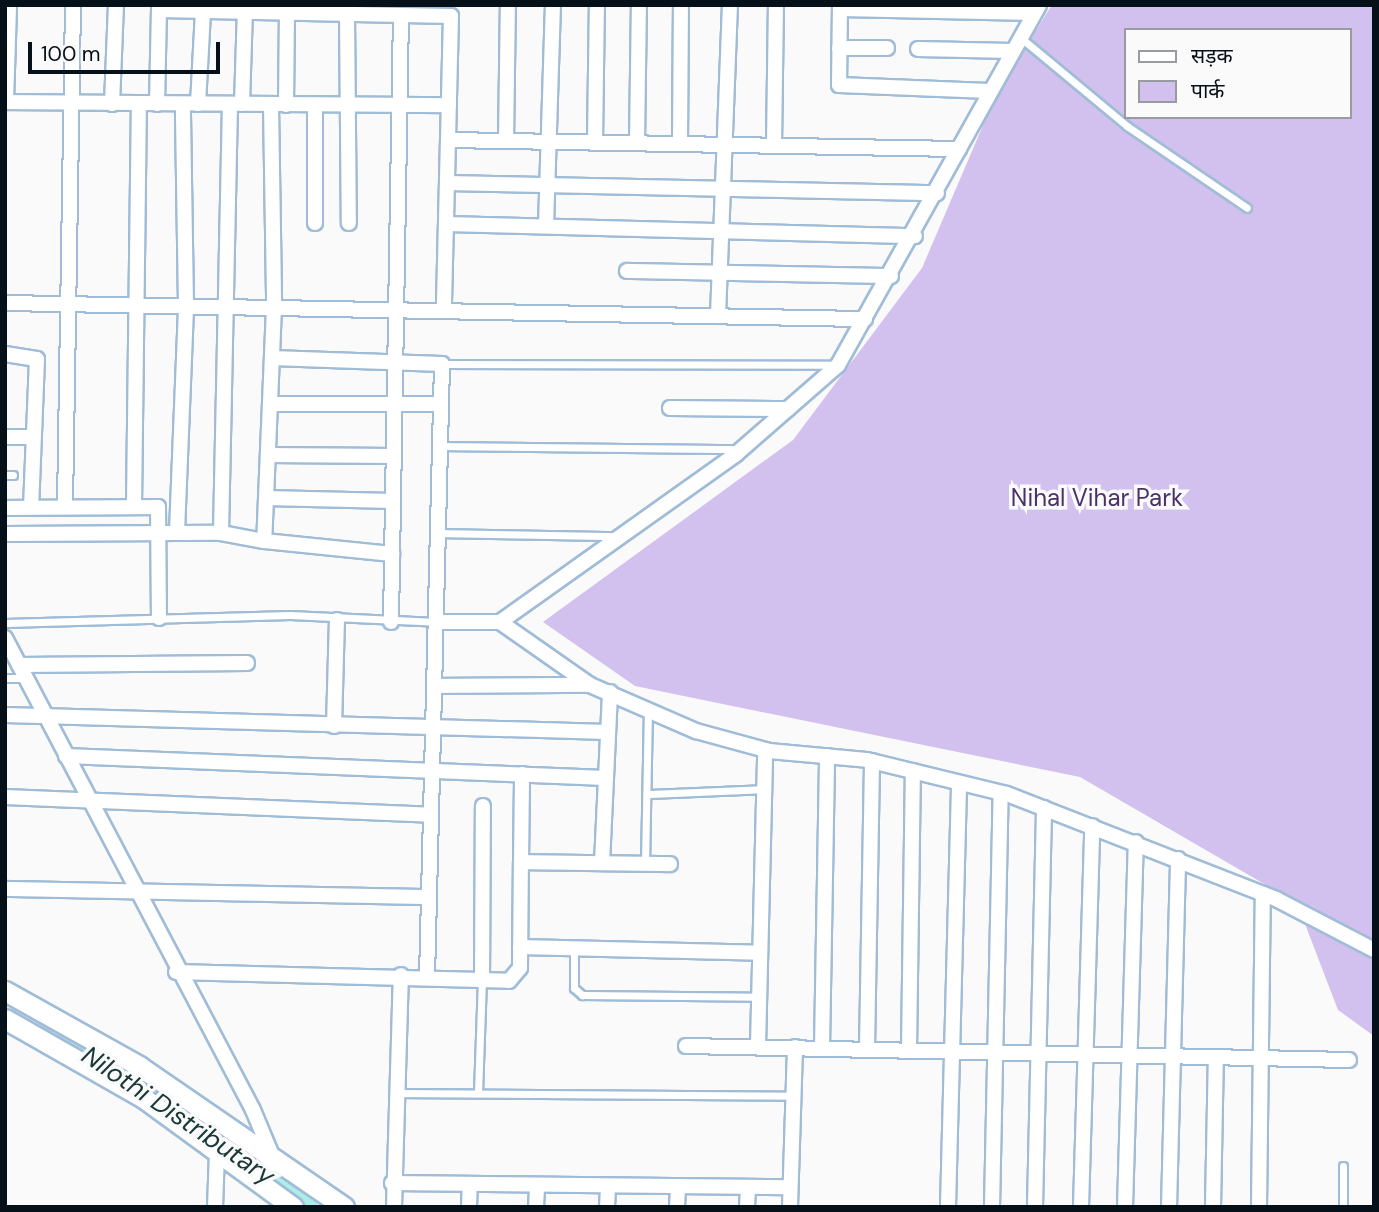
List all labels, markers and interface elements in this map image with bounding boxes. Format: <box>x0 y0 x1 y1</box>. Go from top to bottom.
scale bar <box>32 28 224 72</box>
legend <box>1124 28 1351 119</box>
text: 100 m <box>41 40 101 68</box>
text: सड़क <box>1191 42 1233 70</box>
text: पार्क <box>1191 77 1225 105</box>
park label: Nihal Vihar Park <box>1011 484 1183 512</box>
water label: Nilothi Distributary <box>75 1040 281 1192</box>

